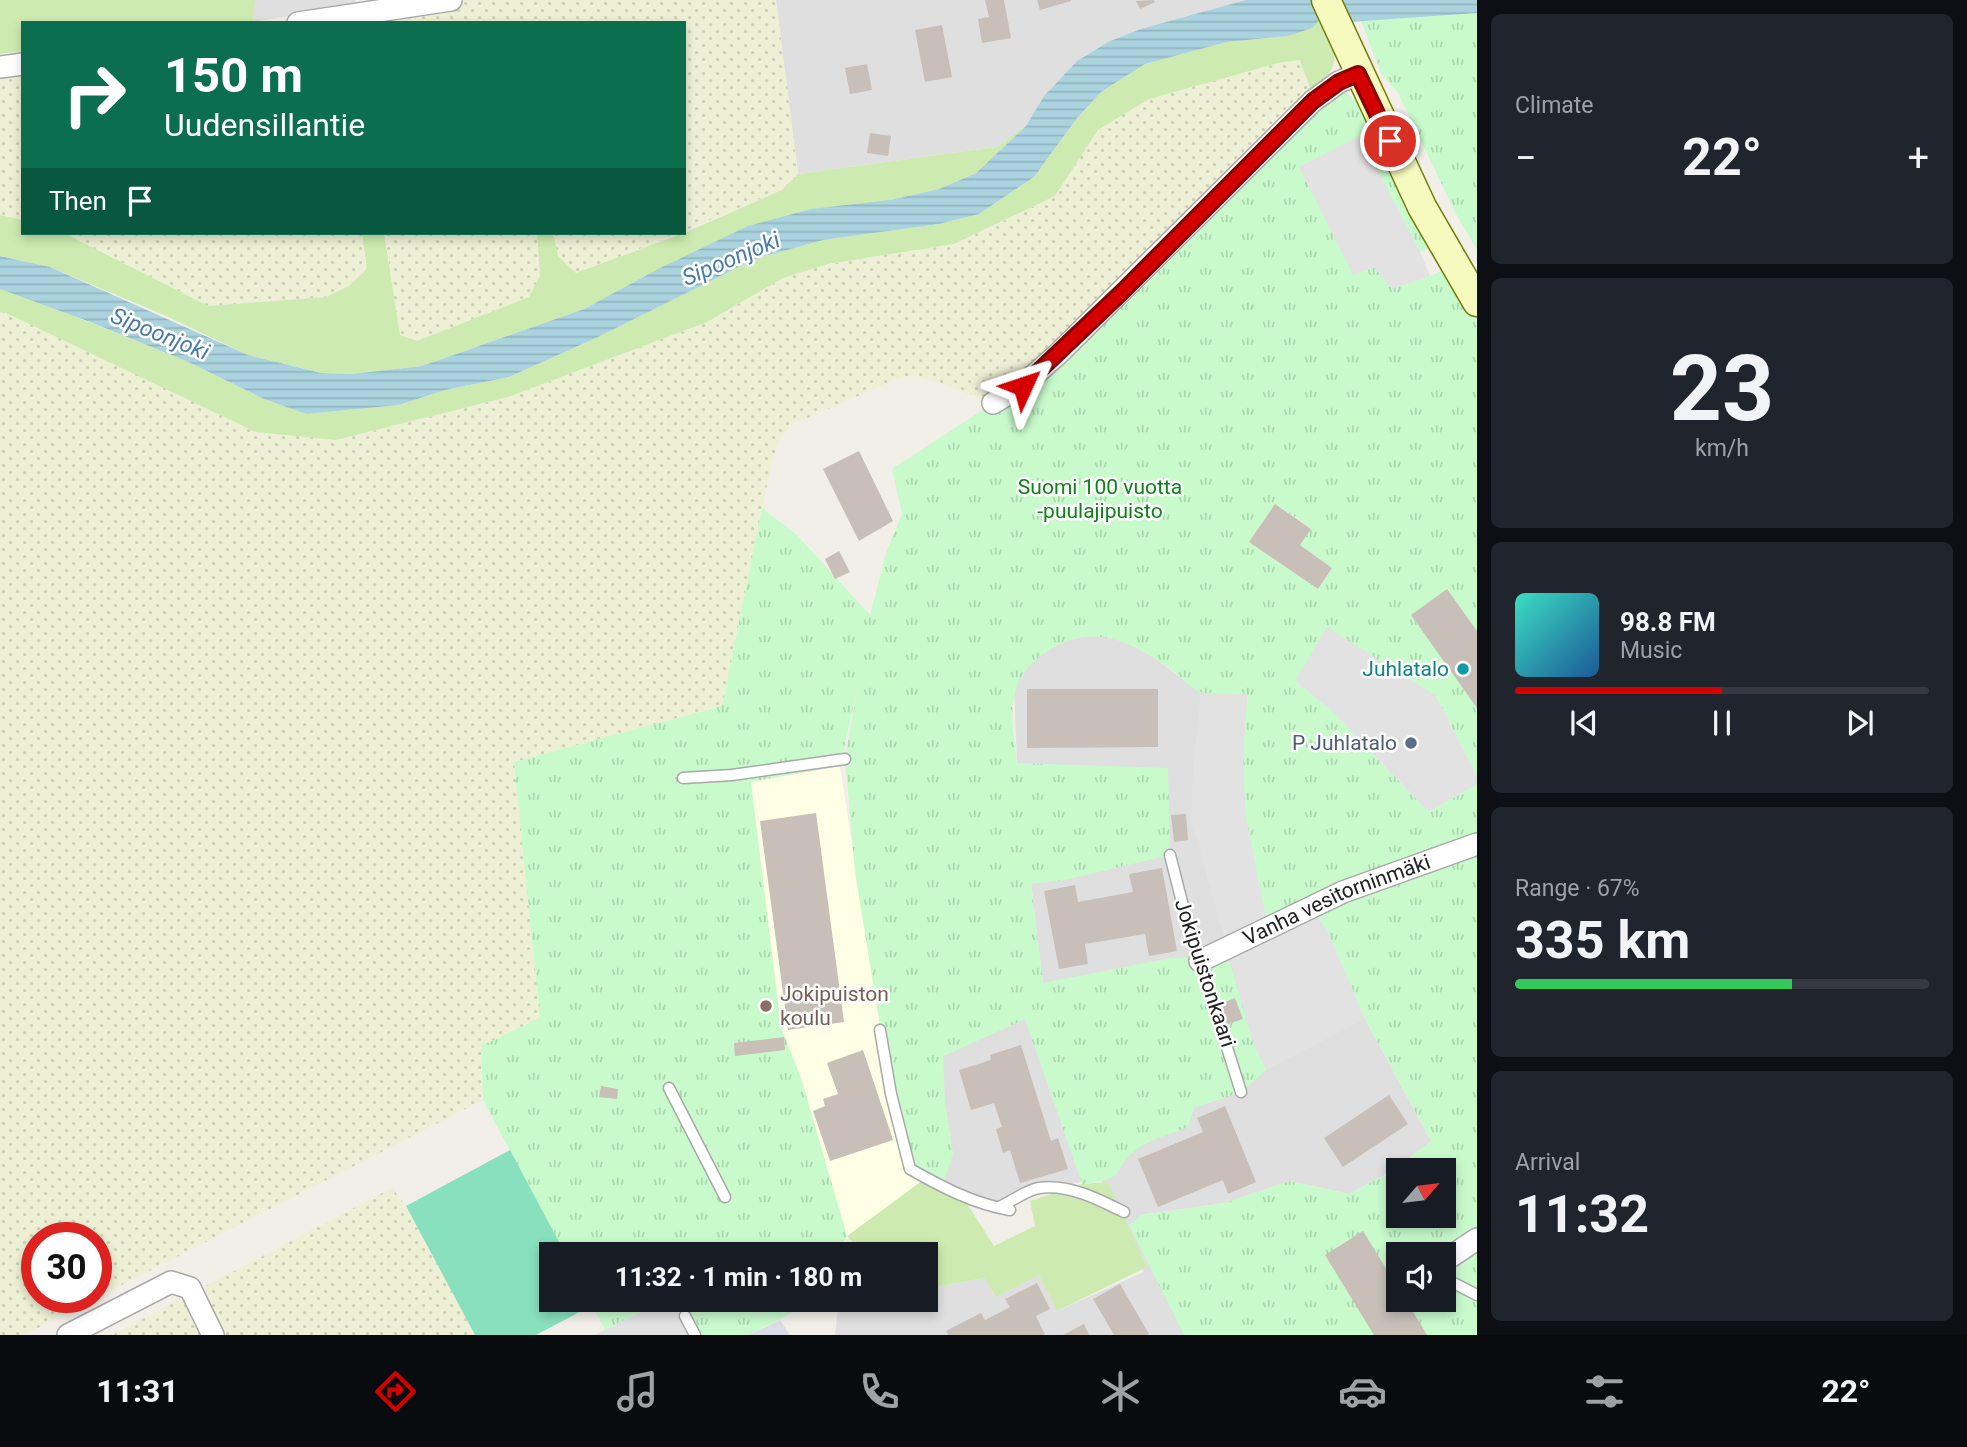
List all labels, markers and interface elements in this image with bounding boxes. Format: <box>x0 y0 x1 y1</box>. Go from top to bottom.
text: 150 m <box>164 47 303 104</box>
icon: right <box>49 49 140 140</box>
text: Climate <box>1515 92 1594 119</box>
text: Uudensillantie <box>164 106 365 144</box>
pin <box>1360 111 1420 171</box>
icon: arrive <box>1371 122 1409 160</box>
text: 22° <box>1682 127 1762 188</box>
text: − <box>1515 136 1537 180</box>
text: + <box>1907 136 1929 180</box>
icon: arrive <box>121 182 159 220</box>
text: Then <box>49 186 107 216</box>
water label: Sipoonjoki <box>678 226 785 292</box>
water label: Sipoonjoki <box>107 302 214 366</box>
text: 23 <box>1670 336 1774 442</box>
position arrow <box>986 349 1060 423</box>
text: km/h <box>1695 435 1749 462</box>
park label: Suomi 100 vuotta -puulajipuisto <box>1018 475 1182 523</box>
text: 98.8 FM <box>1620 607 1716 637</box>
text: Music <box>1620 637 1682 664</box>
place label: Juhlatalo <box>1362 657 1449 681</box>
marker: Juhlatalo <box>1455 661 1471 677</box>
icon: previous <box>1565 704 1603 742</box>
icon: pause <box>1703 704 1741 742</box>
icon: next <box>1841 704 1879 742</box>
place label: P Juhlatalo <box>1292 731 1397 755</box>
marker: P Juhlatalo <box>1403 735 1419 751</box>
street label: Vanha vesitorninmäki <box>1239 850 1433 950</box>
text: Range · 67% <box>1515 875 1640 902</box>
street label: Jokipuistonkaari <box>1170 896 1240 1050</box>
text: 335 km <box>1515 910 1690 971</box>
place label: Jokipuiston koulu <box>780 982 889 1030</box>
marker: Jokipuiston koulu <box>758 998 774 1014</box>
text: Arrival <box>1515 1149 1580 1176</box>
north arrow <box>1386 1158 1456 1228</box>
map controls <box>1386 1158 1456 1312</box>
text: 11:32 <box>1515 1184 1649 1245</box>
speed limit sign: 30 <box>21 1222 112 1313</box>
button: sound <box>1386 1242 1456 1312</box>
text: 11:32 · 1 min · 180 m <box>615 1262 862 1292</box>
icon: directions <box>371 1367 420 1416</box>
icon: music <box>613 1367 662 1416</box>
icon: phone <box>855 1367 904 1416</box>
icon: climate <box>1096 1367 1145 1416</box>
icon: car <box>1338 1367 1387 1416</box>
icon: filters <box>1580 1367 1629 1416</box>
text: 11:31 <box>96 1372 179 1410</box>
text: 22° <box>1821 1372 1871 1410</box>

